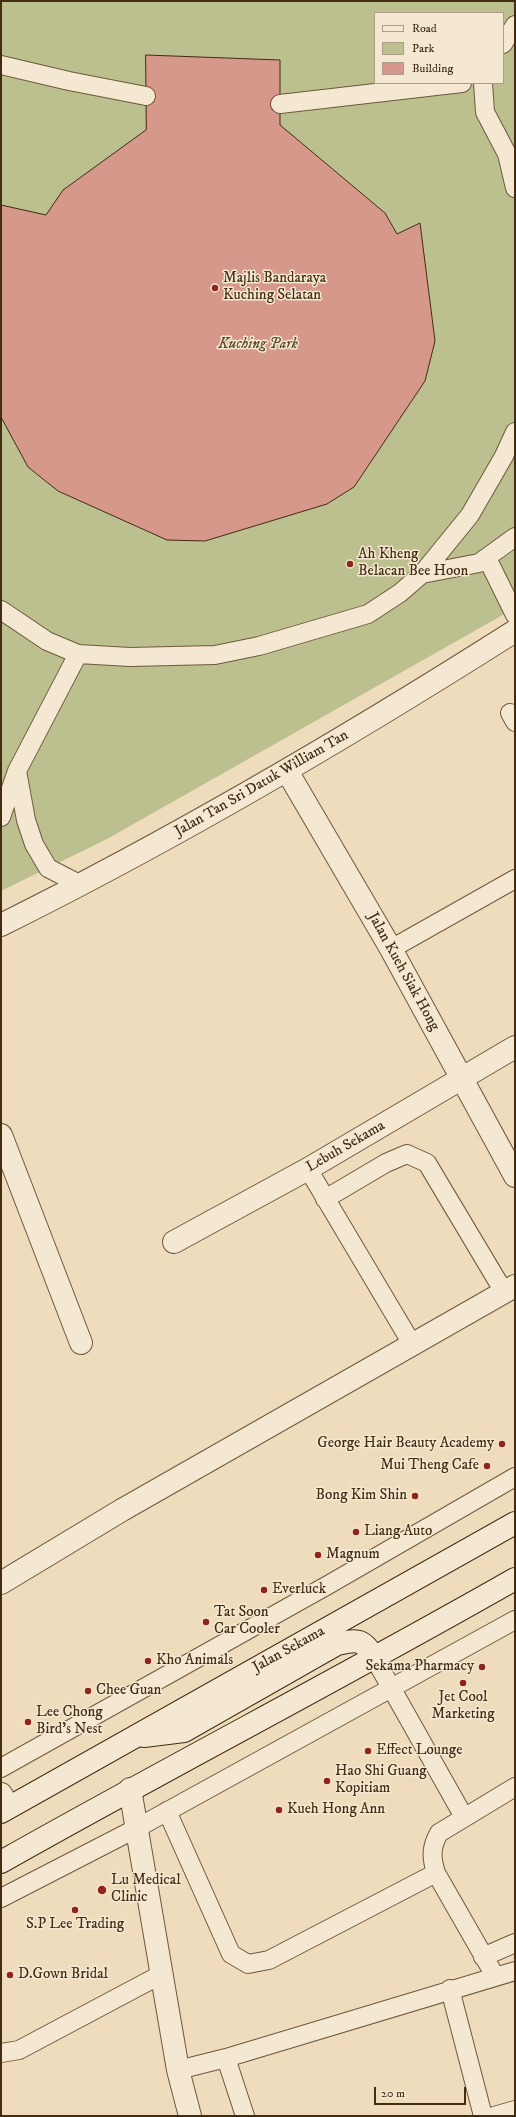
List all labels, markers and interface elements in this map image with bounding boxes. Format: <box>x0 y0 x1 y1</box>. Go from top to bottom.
legend <box>374 12 504 84</box>
text: Road <box>412 21 437 36</box>
text: Park <box>412 41 434 56</box>
text: Building <box>412 61 453 76</box>
place label: Majlis Bandaraya Kuching Selatan <box>223 270 326 305</box>
marker: Majlis Bandaraya Kuching Selatan <box>210 283 220 293</box>
park label: Kuching Park <box>218 336 298 354</box>
place label: Ah Kheng Belacan Bee Hoon <box>358 546 468 581</box>
marker: Ah Kheng Belacan Bee Hoon <box>345 559 355 569</box>
street label: Jalan Tan Sri Datuk William Tan <box>172 727 352 841</box>
street label: Jalan Kueh Siak Hong <box>363 910 443 1034</box>
street label: Lebuh Sekama <box>303 1117 389 1177</box>
place label: George Hair Beauty Academy <box>317 1435 494 1453</box>
marker: George Hair Beauty Academy <box>497 1439 507 1449</box>
place label: Mui Theng Cafe <box>380 1457 479 1475</box>
marker: Mui Theng Cafe <box>482 1461 492 1471</box>
place label: Bong Kim Shin <box>316 1487 407 1505</box>
marker: Bong Kim Shin <box>410 1491 420 1501</box>
place label: Liang Auto <box>364 1523 432 1541</box>
marker: Liang Auto <box>351 1527 361 1537</box>
place label: Magnum <box>326 1546 380 1564</box>
marker: Magnum <box>313 1550 323 1560</box>
place label: Everluck <box>272 1581 326 1599</box>
marker: Everluck <box>259 1585 269 1595</box>
place label: Tat Soon Car Cooler <box>214 1604 280 1639</box>
marker: Tat Soon Car Cooler <box>201 1617 211 1627</box>
street label: Jalan Sekama <box>250 1623 328 1677</box>
place label: Kho Animals <box>156 1652 233 1670</box>
marker: Kho Animals <box>143 1656 153 1666</box>
place label: Sekama Pharmacy <box>366 1658 474 1676</box>
marker: Sekama Pharmacy <box>477 1662 487 1672</box>
marker: Jet Cool Marketing <box>458 1678 468 1688</box>
place label: Chee Guan <box>96 1682 161 1700</box>
marker: Chee Guan <box>83 1686 93 1696</box>
place label: Jet Cool Marketing <box>432 1689 494 1724</box>
place label: Lee Chong Bird's Nest <box>36 1704 103 1739</box>
marker: Lee Chong Bird's Nest <box>23 1717 33 1727</box>
place label: Effect Lounge <box>376 1742 462 1760</box>
marker: Effect Lounge <box>363 1746 373 1756</box>
place label: Hao Shi Guang Kopitiam <box>335 1763 427 1798</box>
marker: Hao Shi Guang Kopitiam <box>322 1776 332 1786</box>
place label: Kueh Hong Ann <box>287 1801 385 1819</box>
marker: Kueh Hong Ann <box>274 1805 284 1815</box>
place label: Lu Medical Clinic <box>111 1872 181 1907</box>
marker: Lu Medical Clinic <box>96 1884 108 1896</box>
marker: S.P Lee Trading <box>70 1905 80 1915</box>
place label: S.P Lee Trading <box>26 1916 124 1934</box>
place label: D.Gown Bridal <box>18 1966 108 1984</box>
marker: D.Gown Bridal <box>5 1970 15 1980</box>
scale bar <box>376 2079 468 2105</box>
text: 20 m <box>381 2086 405 2101</box>

